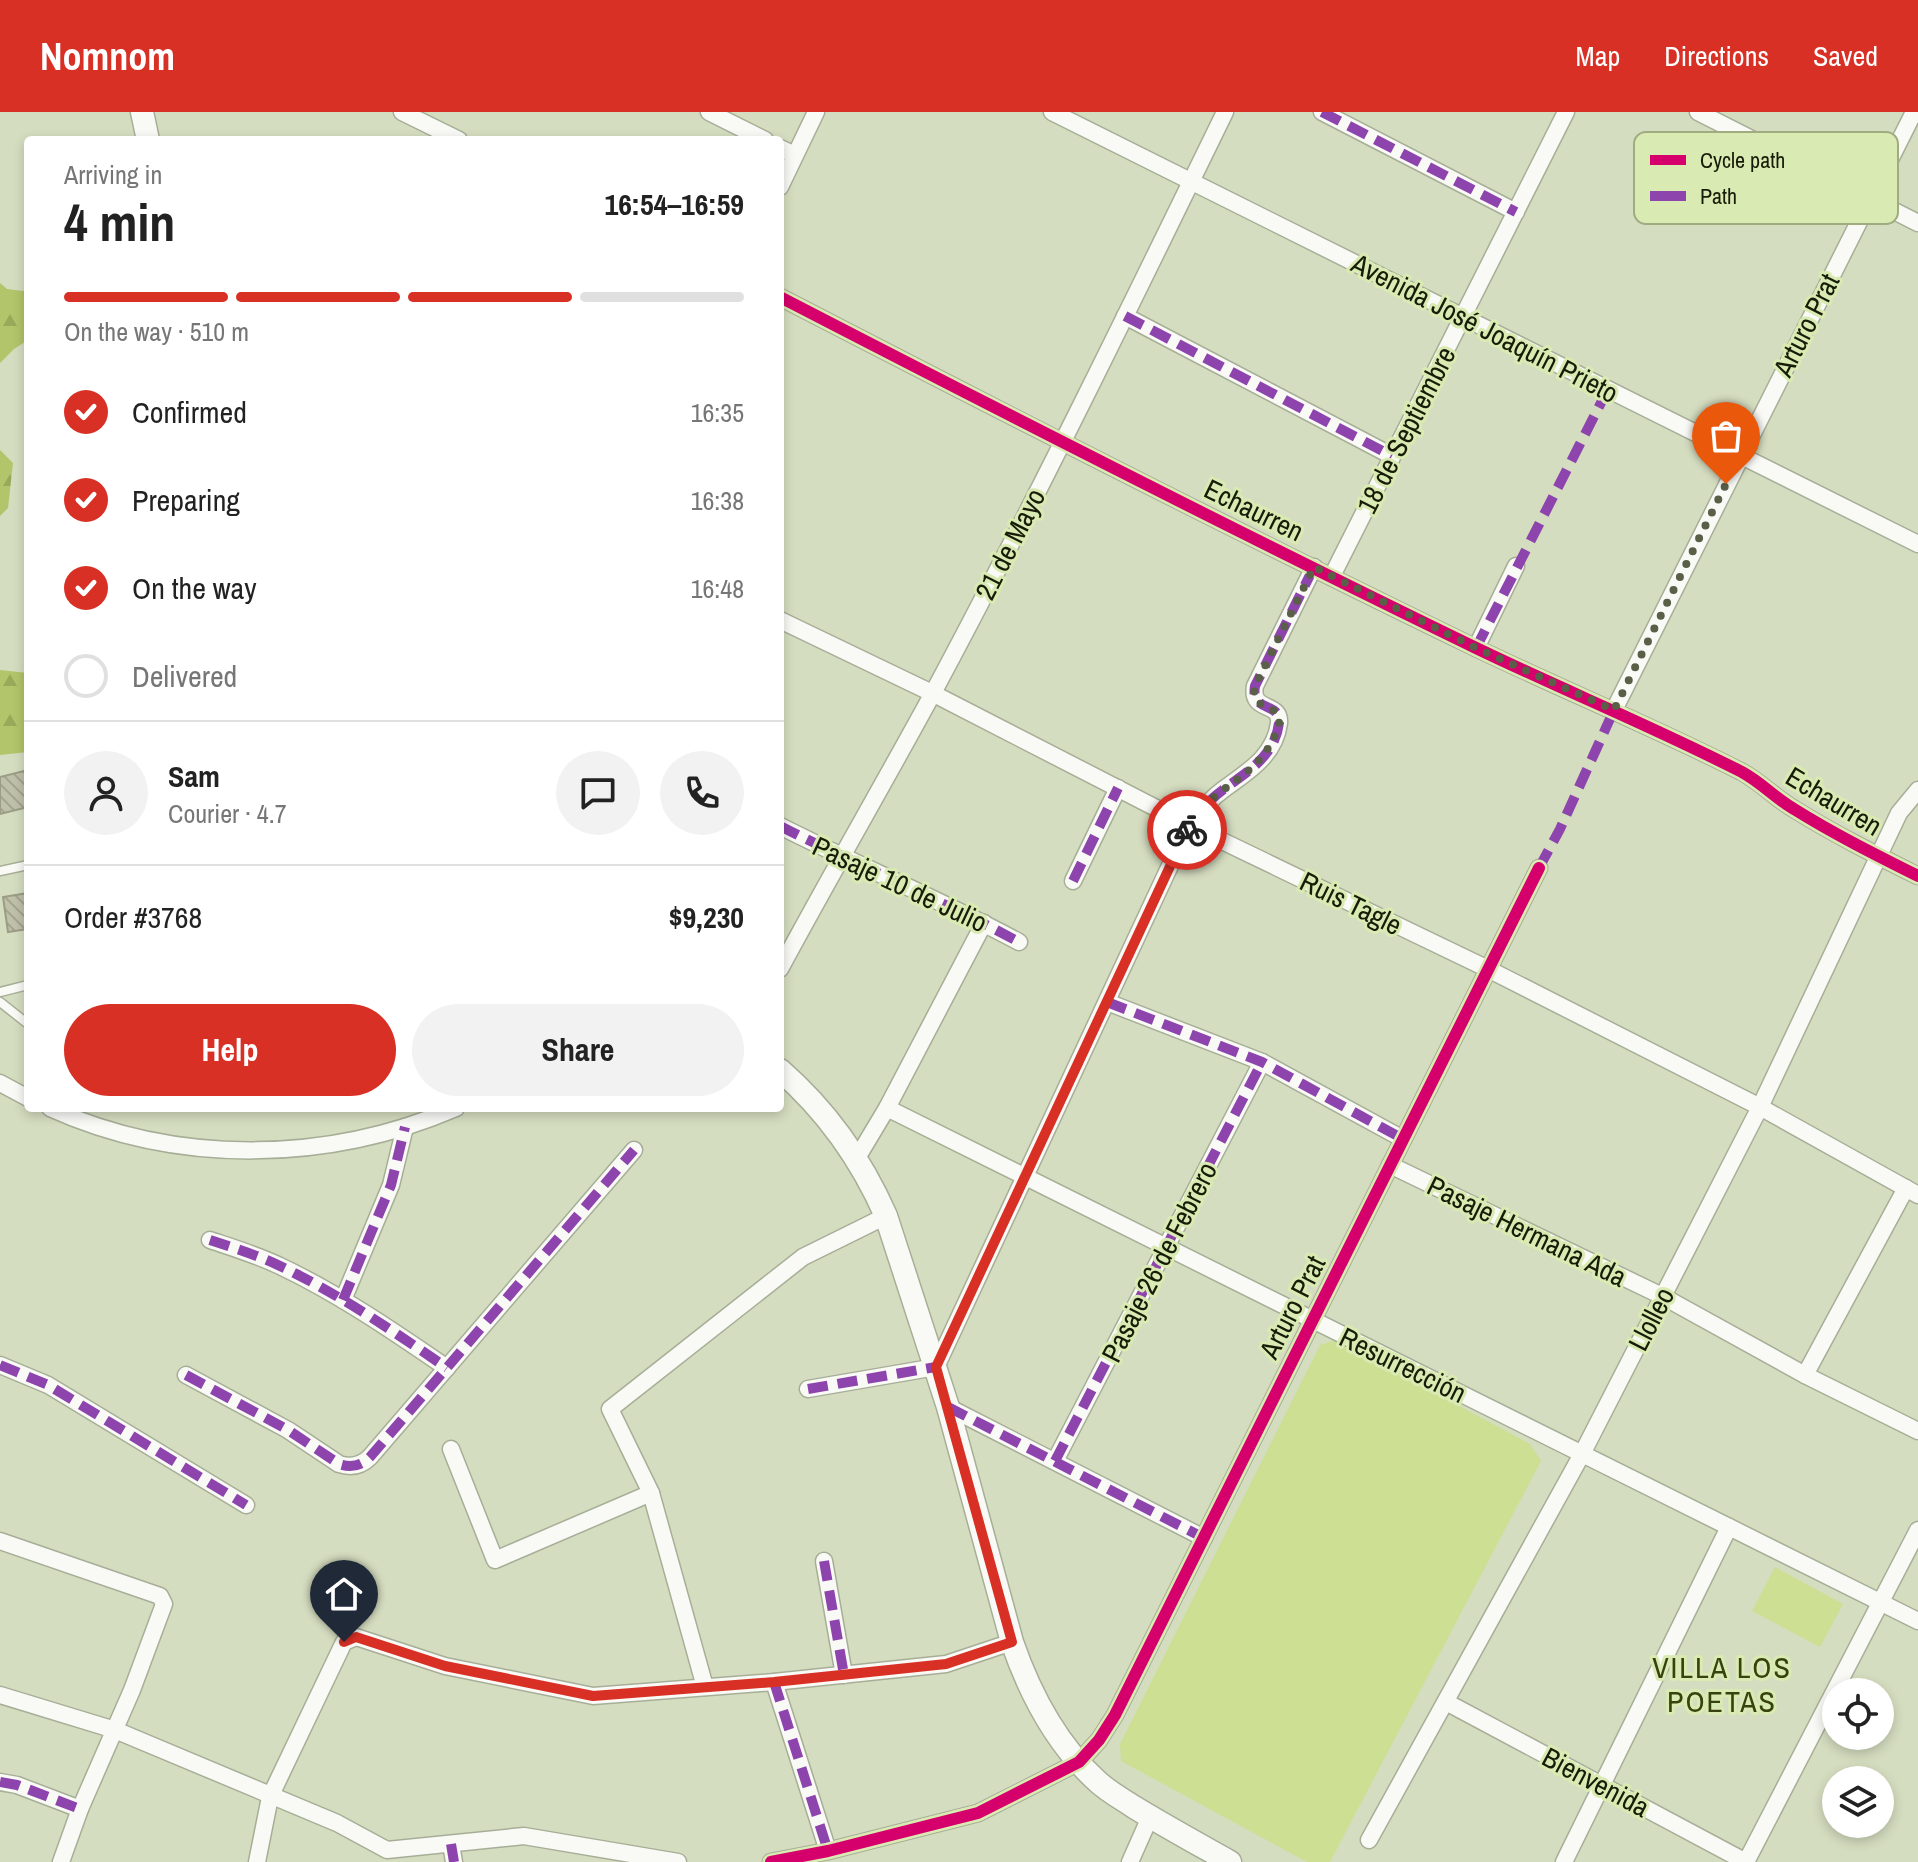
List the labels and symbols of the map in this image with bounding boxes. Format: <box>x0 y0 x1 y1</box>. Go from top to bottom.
legend <box>1634 132 1898 224</box>
text: Cycle path <box>1700 145 1785 175</box>
text: Path <box>1700 181 1737 211</box>
street label: Avenida José Joaquín Prieto <box>1344 244 1625 412</box>
street label: Arturo Prat <box>1763 267 1848 384</box>
street label: 18 de Septiembre <box>1348 340 1464 520</box>
pin <box>1692 402 1760 484</box>
street label: Echaurren <box>1198 470 1310 550</box>
street label: 21 de Mayo <box>966 482 1054 606</box>
street label: Echaurren <box>1779 757 1889 845</box>
courier <box>1147 790 1227 870</box>
street label: Pasaje 10 de Julio <box>806 827 994 941</box>
street label: Ruis Tagle <box>1294 862 1408 944</box>
street label: Pasaje 26 de Febrero <box>1092 1155 1226 1369</box>
street label: Pasaje Hermana Ada <box>1421 1166 1633 1296</box>
street label: Arturo Prat <box>1249 1249 1334 1366</box>
street label: Llolleo <box>1619 1281 1683 1357</box>
street label: Resurrección <box>1333 1318 1473 1412</box>
pin <box>310 1560 378 1642</box>
district label: VILLA LOS POETAS <box>1652 1647 1792 1721</box>
street label: Bienvenida <box>1536 1738 1656 1826</box>

